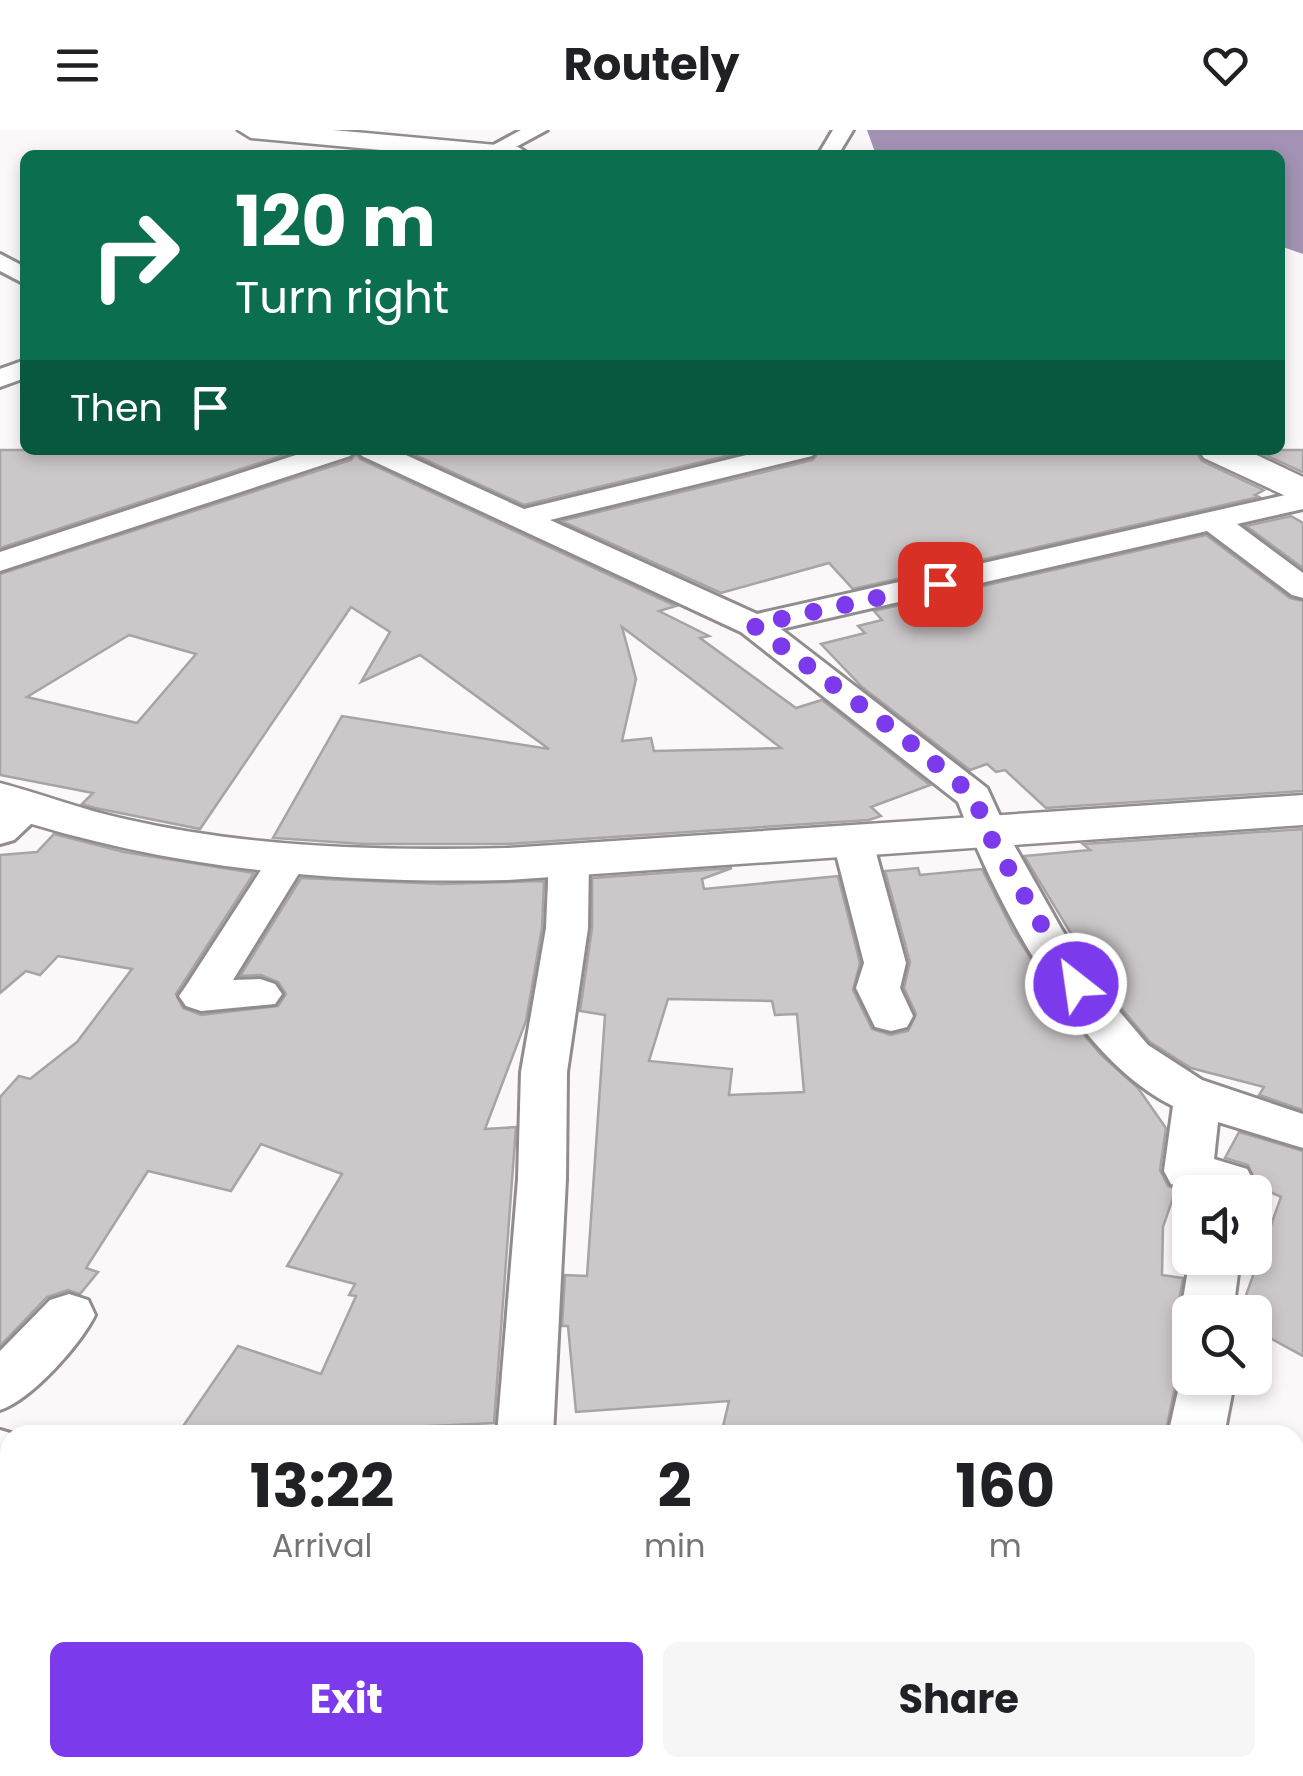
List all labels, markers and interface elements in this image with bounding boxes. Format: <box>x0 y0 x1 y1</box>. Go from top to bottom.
text: Routely <box>563 33 740 96</box>
icon: menu <box>50 38 105 93</box>
icon: heart <box>1198 38 1253 93</box>
text: 120 m <box>235 172 436 271</box>
icon: right <box>70 190 200 320</box>
text: Turn right <box>235 266 449 329</box>
icon: arrive <box>183 380 238 435</box>
text: Then <box>70 381 163 434</box>
pin <box>898 542 983 627</box>
icon: arrive <box>913 557 968 612</box>
position arrow <box>1024 932 1128 1036</box>
map controls <box>1172 1175 1272 1395</box>
button: sound <box>1172 1175 1272 1275</box>
button: search <box>1172 1295 1272 1395</box>
text: 13:22 <box>250 1444 394 1528</box>
text: 2 <box>658 1444 692 1528</box>
text: 160 <box>955 1444 1055 1528</box>
text: Arrival <box>272 1523 372 1568</box>
text: min <box>644 1523 705 1568</box>
text: m <box>989 1523 1022 1568</box>
button: Exit <box>50 1642 643 1757</box>
button: Share <box>663 1642 1255 1757</box>

